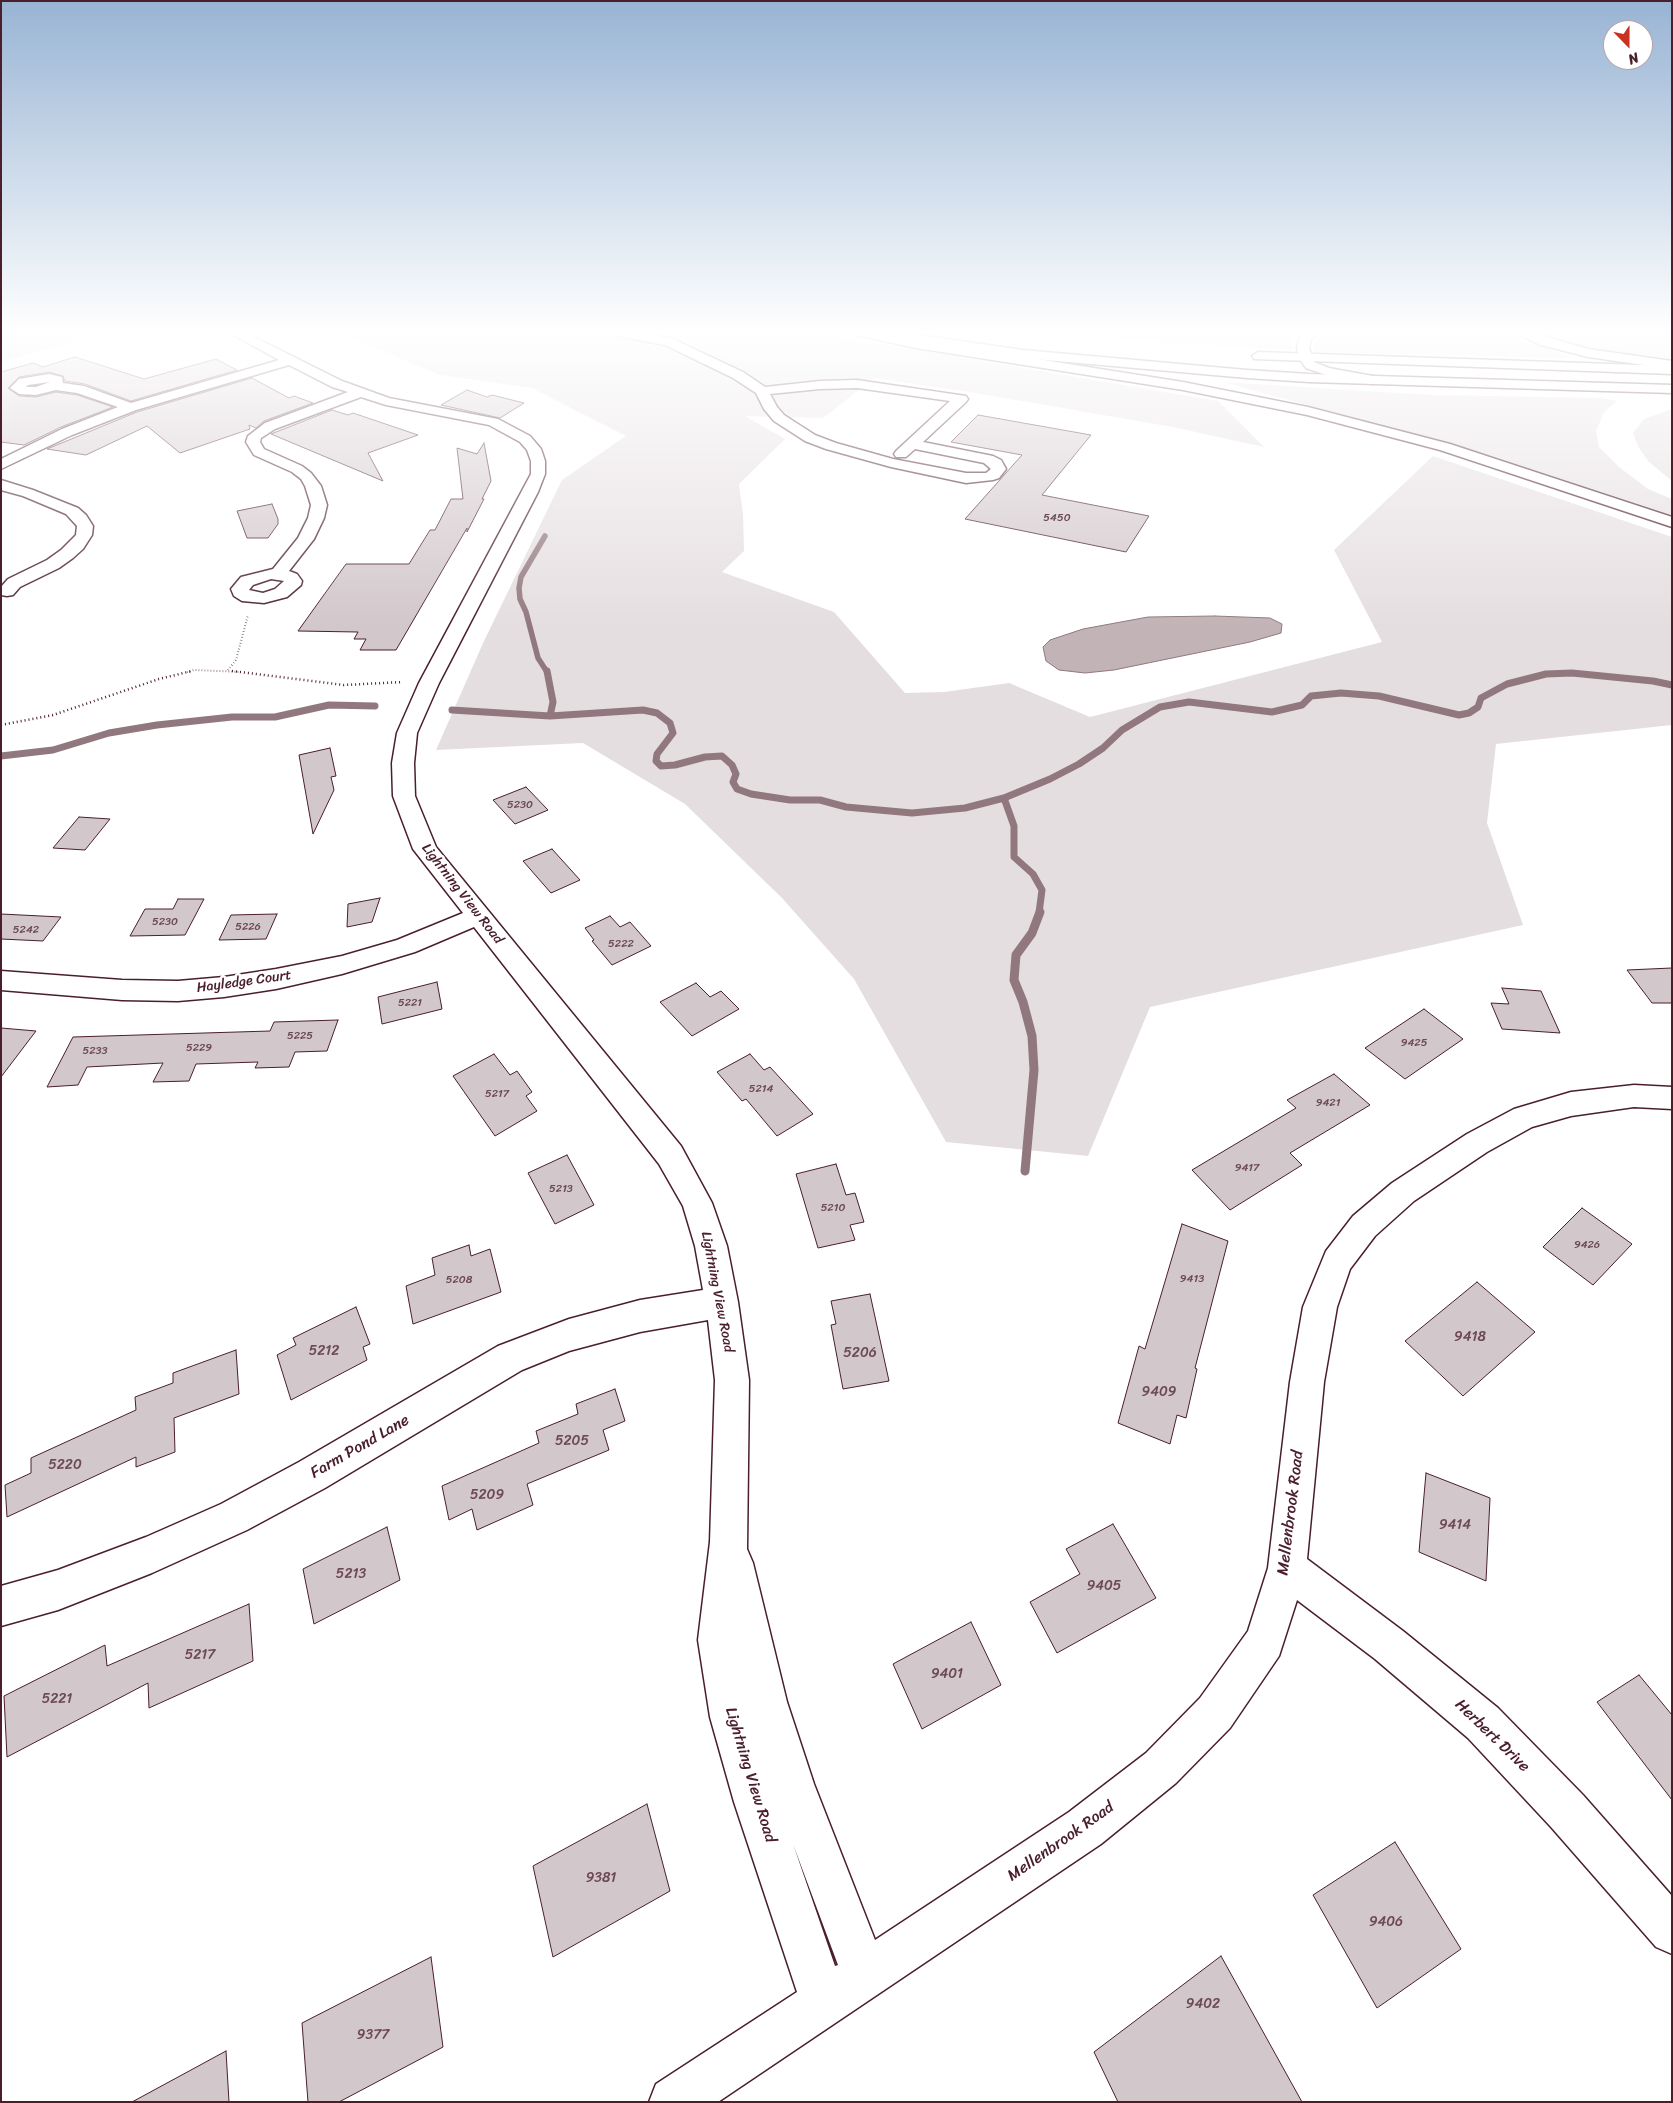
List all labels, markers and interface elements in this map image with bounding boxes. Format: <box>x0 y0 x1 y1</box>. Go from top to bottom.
north arrow <box>1603 20 1653 70</box>
text: N <box>1624 45 1643 72</box>
house number: 5450 <box>1043 511 1071 525</box>
house number: 5230 <box>507 798 533 812</box>
street label: Lightning View Road <box>418 840 506 948</box>
house number: 5230 <box>152 915 178 929</box>
house number: 5226 <box>235 920 261 934</box>
house number: 5242 <box>13 923 39 937</box>
house number: 5222 <box>608 937 634 951</box>
street label: Hayledge Court <box>196 967 292 997</box>
house number: 5221 <box>398 996 422 1010</box>
house number: 5225 <box>287 1029 313 1043</box>
house number: 9425 <box>1401 1036 1427 1050</box>
house number: 5229 <box>186 1041 212 1055</box>
house number: 5233 <box>82 1044 108 1058</box>
house number: 5214 <box>749 1082 773 1096</box>
house number: 5217 <box>485 1087 509 1101</box>
house number: 9421 <box>1316 1096 1340 1110</box>
house number: 9417 <box>1235 1161 1259 1175</box>
house number: 5213 <box>549 1182 573 1196</box>
house number: 5210 <box>821 1201 845 1215</box>
street label: Lightning View Road <box>697 1230 737 1354</box>
house number: 9426 <box>1574 1238 1600 1252</box>
house number: 9413 <box>1180 1272 1204 1286</box>
house number: 5208 <box>446 1273 472 1287</box>
house number: 9418 <box>1454 1329 1486 1345</box>
house number: 5212 <box>309 1343 339 1359</box>
house number: 5206 <box>843 1345 877 1361</box>
house number: 9409 <box>1142 1384 1176 1400</box>
street label: Farm Pond Lane <box>307 1411 413 1483</box>
house number: 5205 <box>555 1433 589 1449</box>
street label: Mellenbrook Road <box>1274 1449 1308 1577</box>
house number: 5220 <box>48 1457 82 1473</box>
house number: 5209 <box>470 1487 504 1503</box>
house number: 9414 <box>1439 1517 1471 1533</box>
house number: 5213 <box>336 1566 366 1582</box>
house number: 9405 <box>1087 1578 1121 1594</box>
house number: 5217 <box>185 1647 215 1663</box>
house number: 9401 <box>931 1666 963 1682</box>
house number: 5221 <box>42 1691 72 1707</box>
street label: Herbert Drive <box>1451 1695 1533 1777</box>
street label: Lightning View Road <box>720 1705 780 1845</box>
street label: Mellenbrook Road <box>1004 1798 1118 1886</box>
house number: 9381 <box>586 1870 616 1886</box>
house number: 9406 <box>1369 1914 1403 1930</box>
house number: 9402 <box>1186 1996 1220 2012</box>
house number: 9377 <box>357 2027 389 2043</box>

